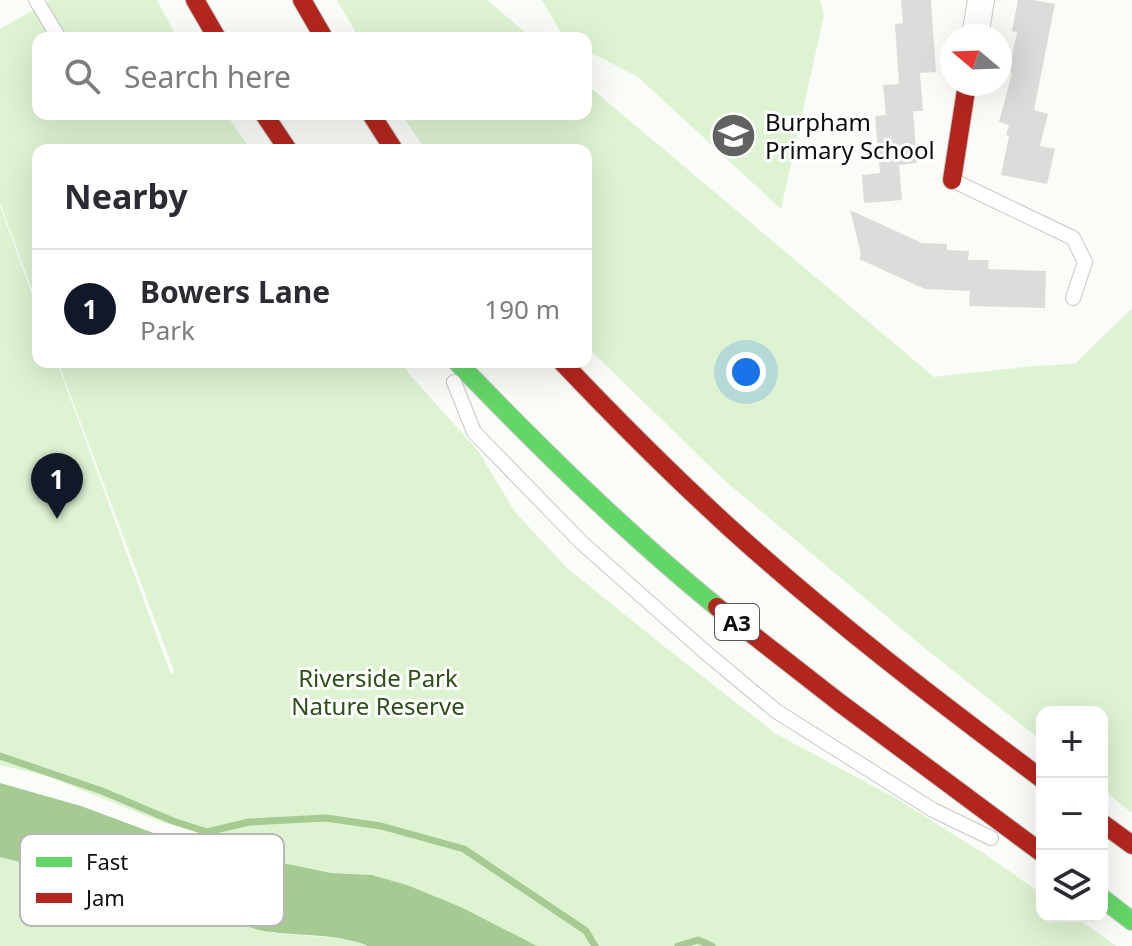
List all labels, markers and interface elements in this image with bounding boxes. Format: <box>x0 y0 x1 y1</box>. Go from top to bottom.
north arrow <box>940 24 1012 96</box>
search box <box>32 32 592 120</box>
icon: search <box>60 54 104 98</box>
text: Search here <box>124 56 291 97</box>
place label: Burpham Primary School <box>765 105 935 166</box>
school or university icon: Burpham Primary School <box>710 111 758 159</box>
text: Nearby <box>64 173 188 219</box>
text: Bowers Lane <box>140 271 330 312</box>
text: 1 <box>83 291 97 327</box>
text: 190 m <box>484 291 560 327</box>
text: Park <box>140 312 195 348</box>
your location <box>726 352 766 392</box>
pin: 1 <box>31 453 83 519</box>
road number: A3 <box>715 604 759 640</box>
park label: Riverside Park Nature Reserve <box>291 661 465 722</box>
map controls <box>1036 706 1108 922</box>
button: + <box>1036 706 1108 778</box>
button: − <box>1036 778 1108 850</box>
legend <box>20 834 284 926</box>
text: Fast <box>86 846 128 876</box>
button: layers <box>1036 850 1108 922</box>
text: Jam <box>84 882 125 912</box>

